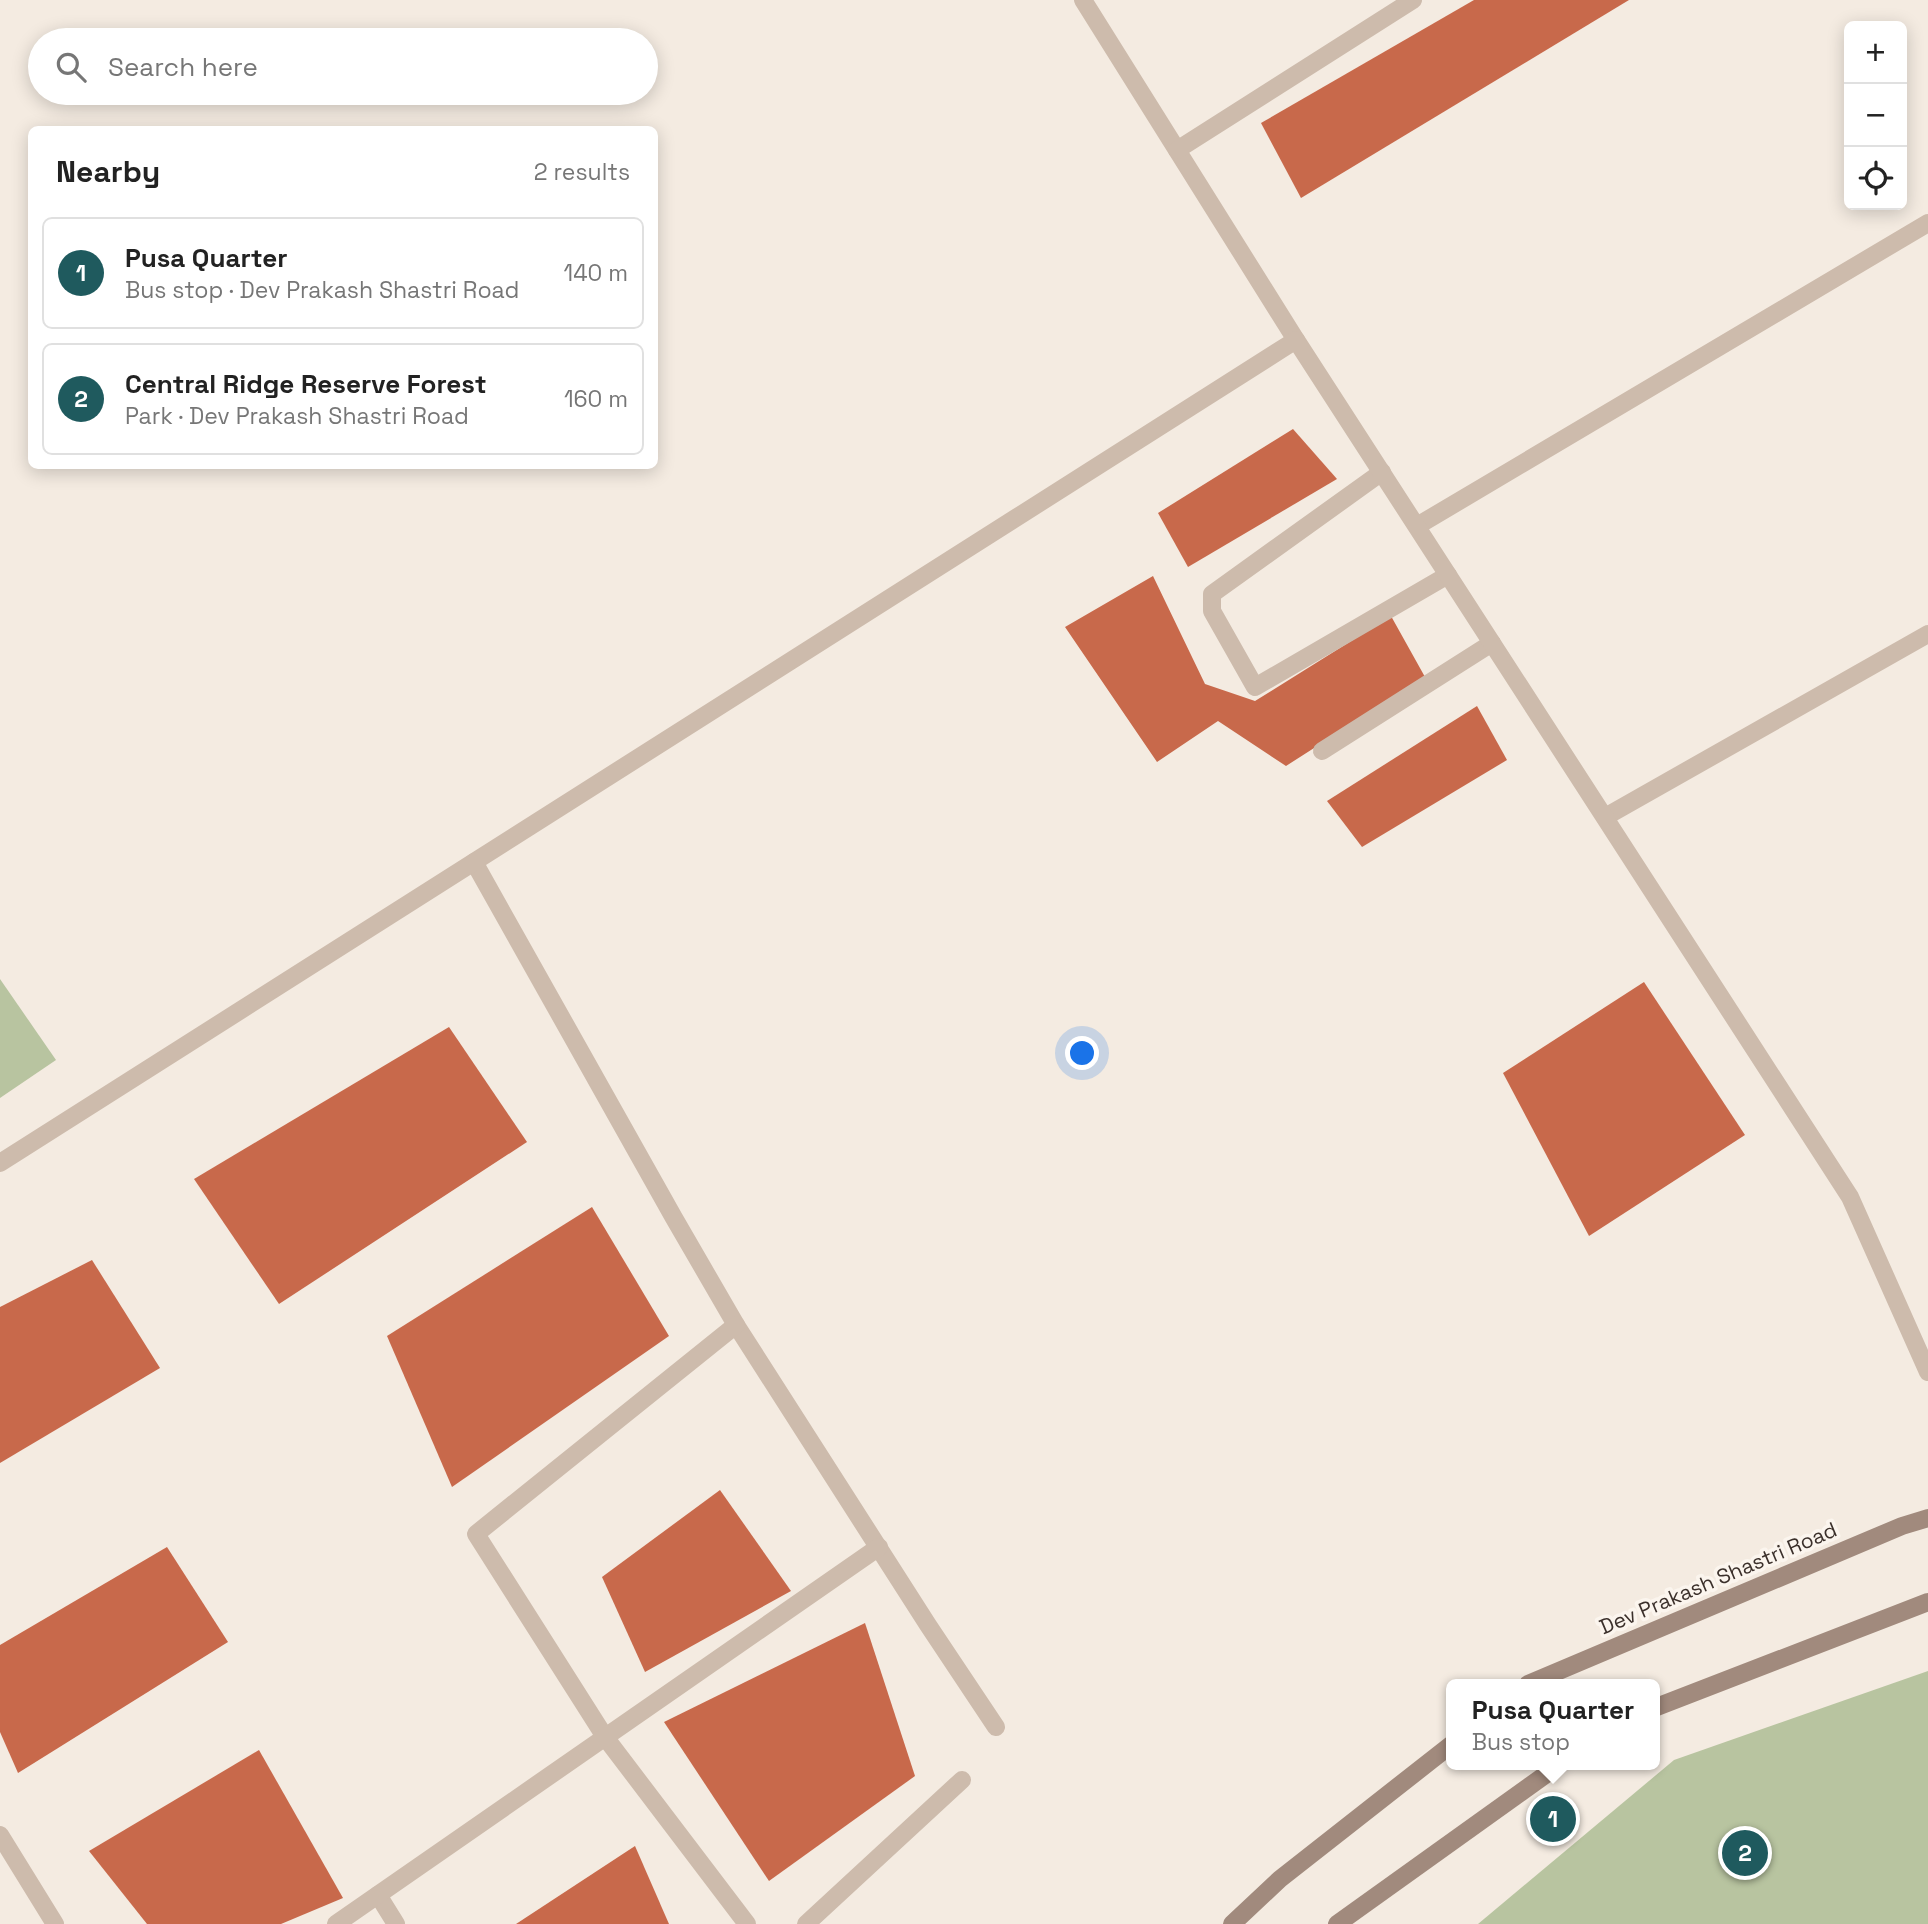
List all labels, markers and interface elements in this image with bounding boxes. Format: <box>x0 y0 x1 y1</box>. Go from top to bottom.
map controls <box>1844 21 1907 210</box>
button: + <box>1844 21 1907 84</box>
search box <box>28 28 658 105</box>
icon: search <box>52 48 90 86</box>
text: Search here <box>108 50 258 84</box>
button: − <box>1844 84 1907 147</box>
button: locate <box>1844 147 1907 210</box>
text: Nearby <box>56 152 160 191</box>
text: 2 results <box>534 157 630 187</box>
text: Pusa Quarter <box>125 241 287 275</box>
text: 1 <box>76 258 86 288</box>
text: 140 m <box>564 258 628 288</box>
text: Bus stop · Dev Prakash Shastri Road <box>125 275 519 305</box>
text: Central Ridge Reserve Forest <box>125 367 487 401</box>
text: 2 <box>74 384 88 414</box>
text: 160 m <box>564 384 628 414</box>
text: Park · Dev Prakash Shastri Road <box>125 401 469 431</box>
your location <box>1065 1036 1099 1070</box>
street label: Dev Prakash Shastri Road <box>1595 1516 1841 1640</box>
popup <box>1446 1679 1660 1770</box>
text: Pusa Quarter <box>1472 1693 1634 1727</box>
text: Bus stop <box>1472 1727 1570 1757</box>
pin: 1 <box>1530 1793 1576 1845</box>
pin: 2 <box>1722 1827 1768 1879</box>

